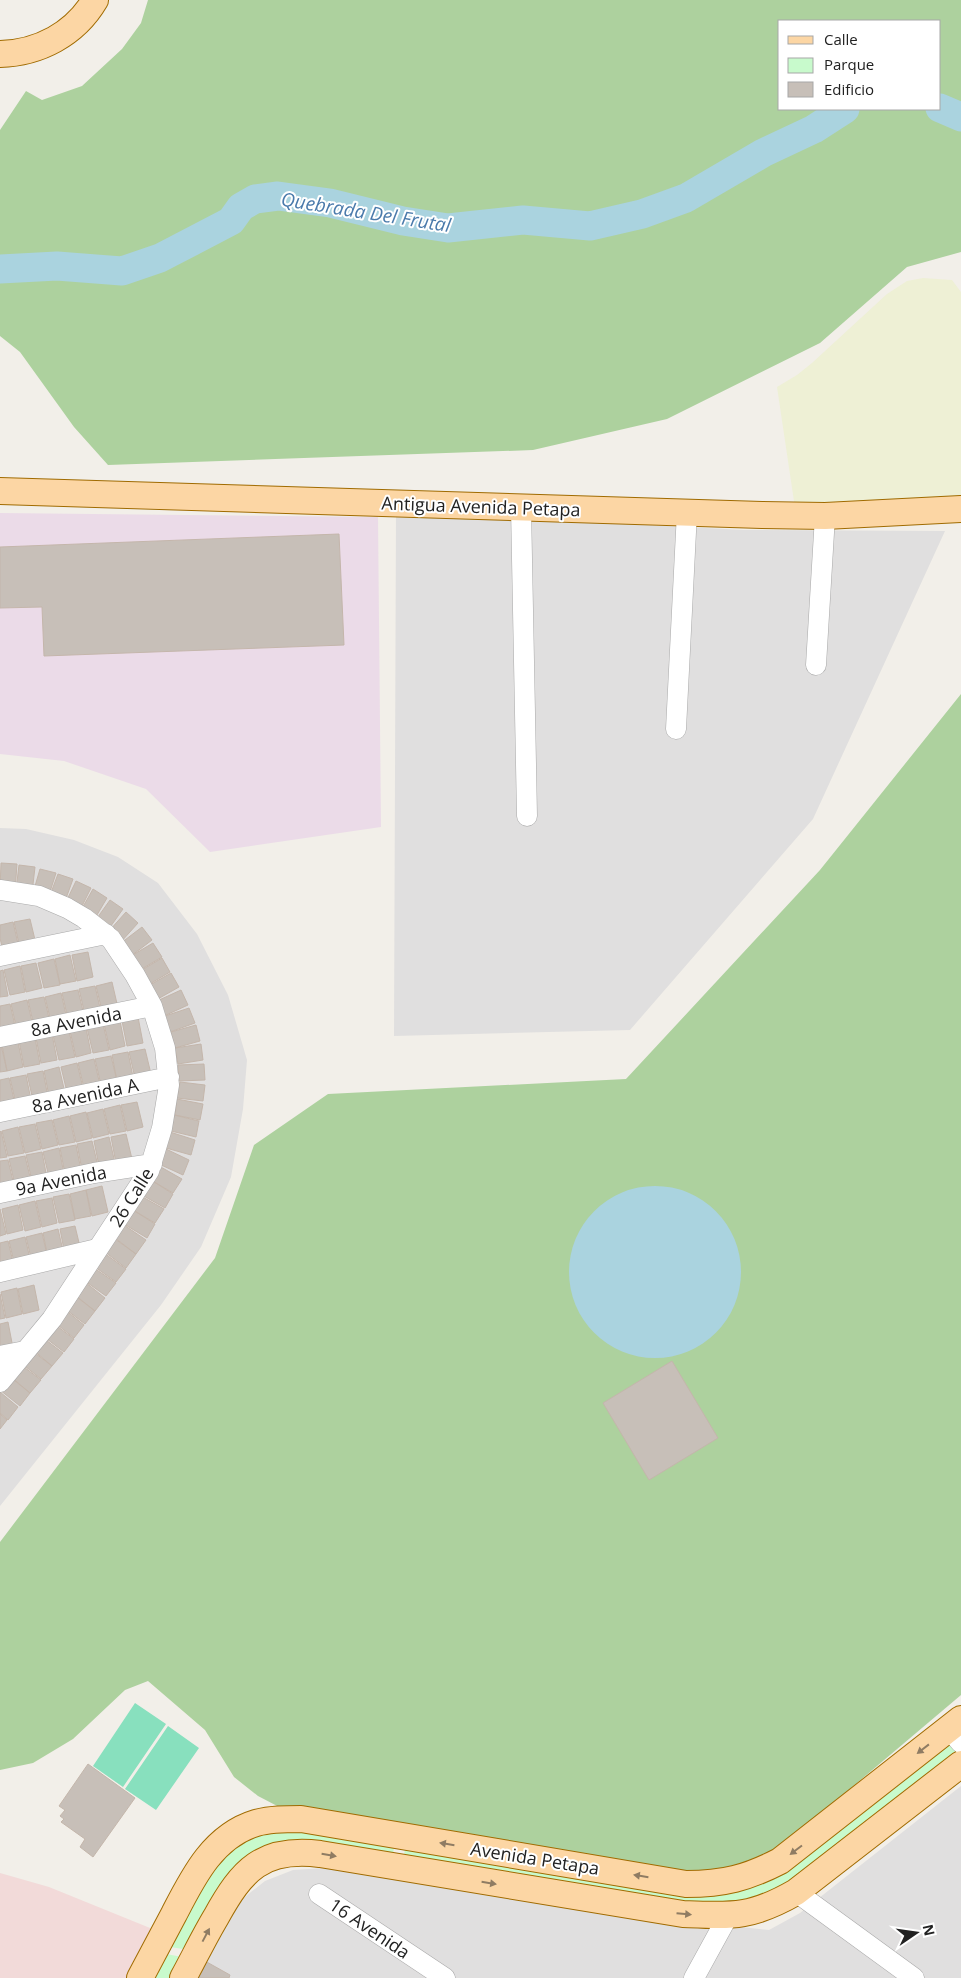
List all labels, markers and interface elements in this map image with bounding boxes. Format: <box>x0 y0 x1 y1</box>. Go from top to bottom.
legend <box>778 20 941 110</box>
text: Calle <box>824 29 858 49</box>
text: Parque <box>824 54 874 74</box>
text: Edificio <box>824 79 874 99</box>
water label: Quebrada Del Frutal <box>279 186 454 238</box>
street label: Antigua Avenida Petapa <box>381 491 581 521</box>
street label: 8a Avenida <box>29 1000 123 1042</box>
street label: 8a Avenida A <box>30 1072 141 1118</box>
street label: 9a Avenida <box>14 1159 108 1201</box>
street label: 26 Calle <box>103 1163 159 1231</box>
one-way arrow <box>917 1744 930 1755</box>
street label: Avenida Petapa <box>469 1836 601 1880</box>
one-way arrow <box>438 1839 454 1847</box>
one-way arrow <box>789 1845 803 1855</box>
one-way arrow <box>321 1852 337 1860</box>
one-way arrow <box>633 1872 649 1880</box>
one-way arrow <box>481 1879 497 1887</box>
street label: 16 Avenida <box>325 1892 415 1964</box>
north arrow <box>891 1908 941 1958</box>
one-way arrow <box>676 1910 692 1918</box>
text: N <box>919 1922 940 1938</box>
one-way arrow <box>202 1928 210 1942</box>

